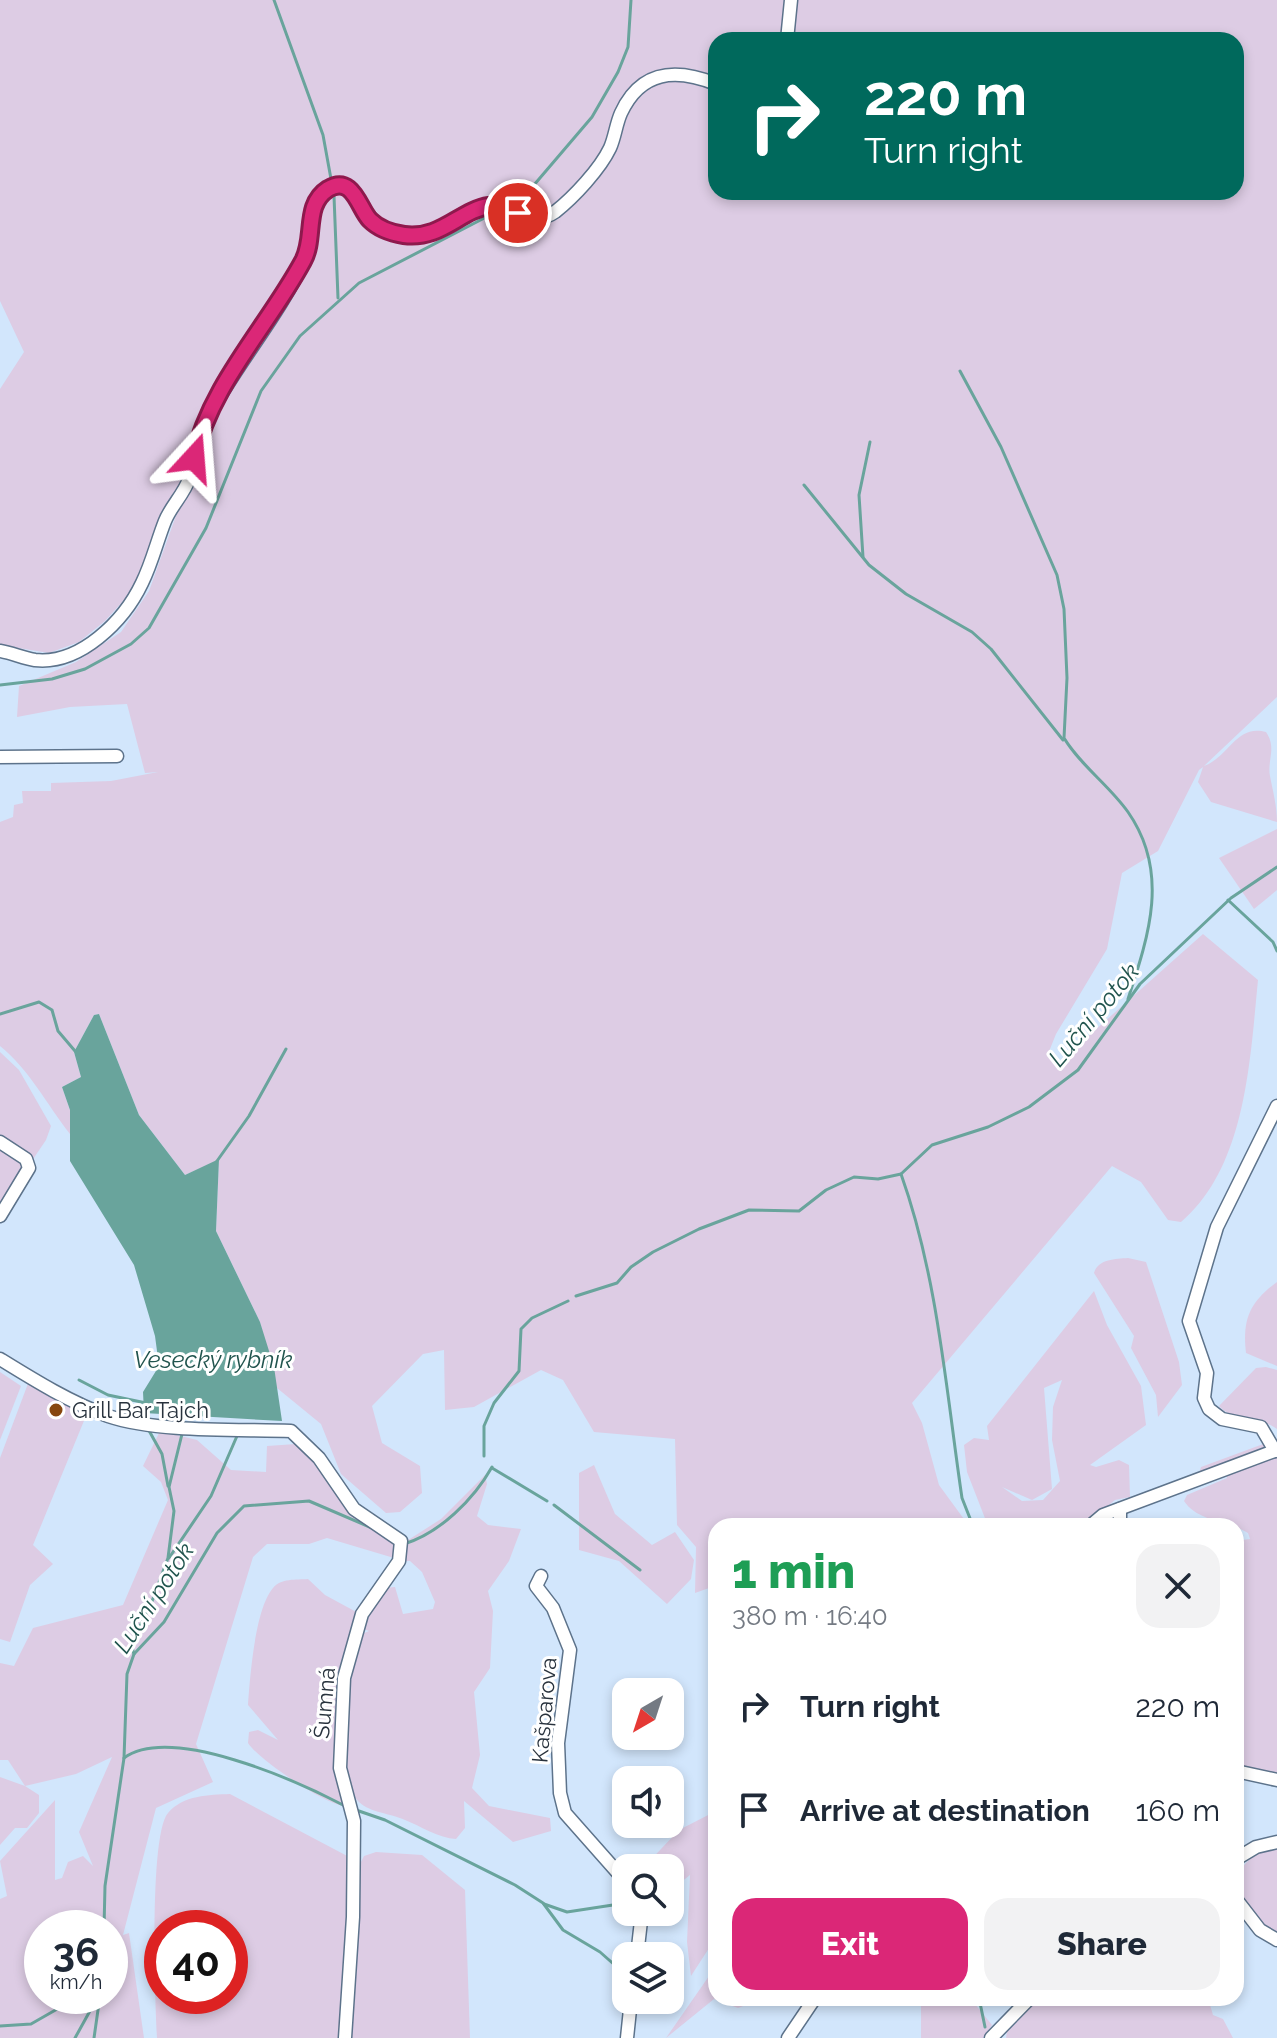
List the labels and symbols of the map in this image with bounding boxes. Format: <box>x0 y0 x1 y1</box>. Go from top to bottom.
pin <box>484 179 552 247</box>
position arrow <box>152 416 236 500</box>
water label: Luční potok <box>1042 957 1145 1072</box>
water label: Vesecký rybník <box>134 1345 293 1374</box>
place label: Grill Bar Tajch <box>72 1397 209 1423</box>
marker: Grill Bar Tajch <box>47 1401 65 1419</box>
water label: Luční potok <box>107 1537 200 1658</box>
street label: Kašparova <box>526 1656 562 1764</box>
street label: Šumná <box>307 1666 340 1740</box>
north arrow <box>612 1678 684 1750</box>
speed limit sign: 40 <box>144 1910 248 2014</box>

